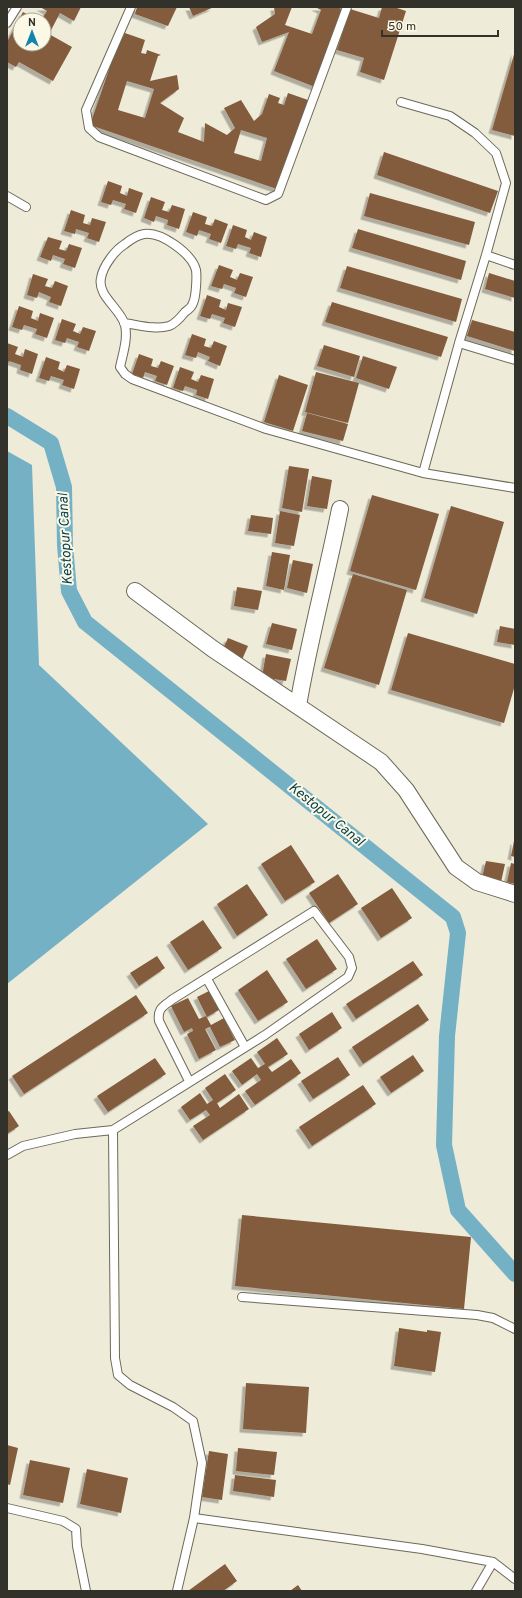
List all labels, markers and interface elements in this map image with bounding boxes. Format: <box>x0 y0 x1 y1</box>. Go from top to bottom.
north arrow <box>12 12 52 52</box>
scale bar <box>382 12 498 38</box>
text: N <box>28 16 36 30</box>
text: 50 m <box>388 19 416 35</box>
water label: Kestopur Canal <box>55 491 77 585</box>
water label: Kestopur Canal <box>285 779 368 851</box>

